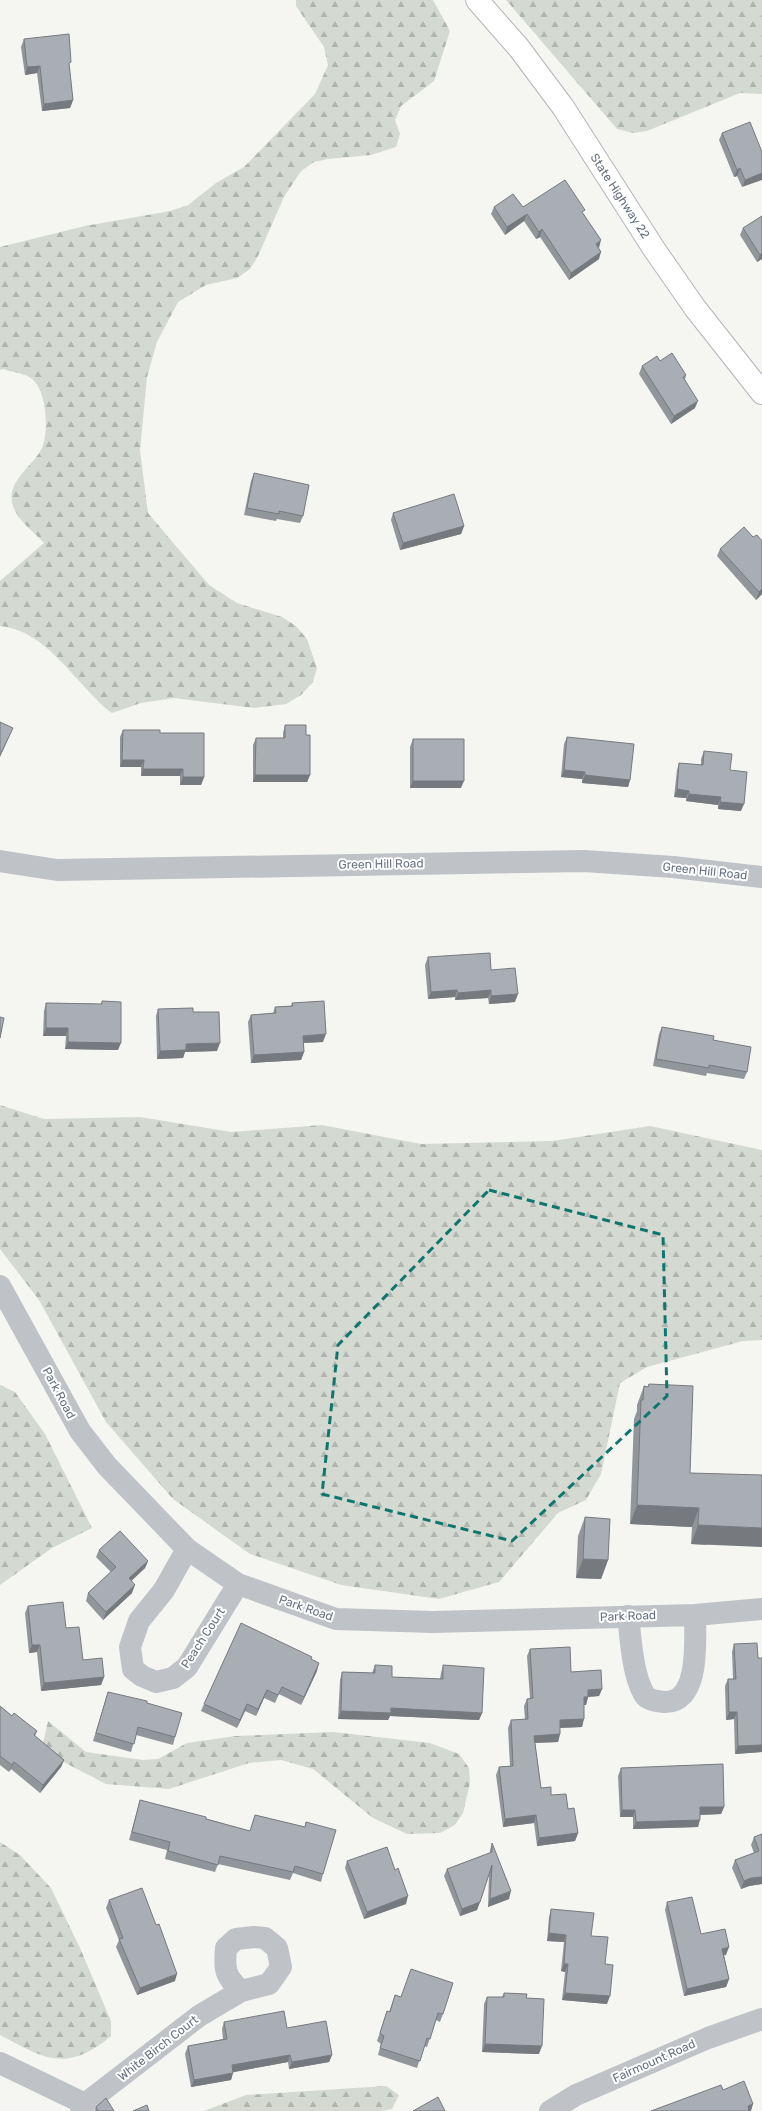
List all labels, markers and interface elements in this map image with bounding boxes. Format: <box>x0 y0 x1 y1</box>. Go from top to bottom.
street label: State Highway 22 <box>587 151 653 241</box>
street label: Green Hill Road <box>338 856 424 872</box>
street label: Green Hill Road <box>662 860 748 882</box>
street label: Park Road <box>40 1365 78 1421</box>
street label: Park Road <box>277 1592 335 1624</box>
street label: Peach Court <box>178 1605 228 1671</box>
street label: Park Road <box>600 1608 656 1624</box>
street label: White Birch Court <box>115 2012 201 2084</box>
street label: Fairmount Road <box>611 2037 697 2085</box>

